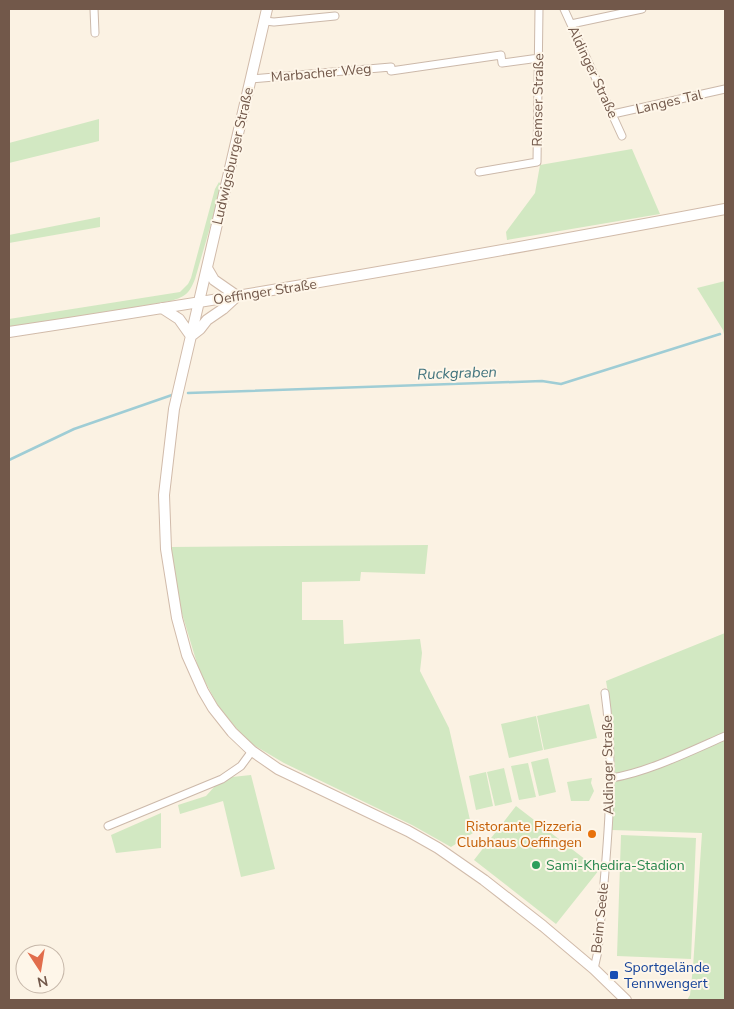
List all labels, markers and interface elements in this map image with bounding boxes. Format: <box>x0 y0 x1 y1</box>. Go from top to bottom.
street label: Aldinger Straße <box>563 23 623 121</box>
street label: Remser Straße <box>528 53 548 147</box>
street label: Marbacher Weg <box>270 59 372 87</box>
street label: Ludwigsburger Straße <box>208 85 258 227</box>
street label: Langes Tal <box>634 85 705 119</box>
street label: Oeffinger Straße <box>212 274 318 310</box>
water label: Ruckgraben <box>417 362 497 384</box>
street label: Aldinger Straße <box>598 715 618 815</box>
place label: Ristorante Pizzeria Clubhaus Oeffingen <box>457 817 582 852</box>
marker: Ristorante Pizzeria Clubhaus Oeffingen <box>586 828 598 840</box>
place label: Sami-Khedira-Stadion <box>546 856 685 875</box>
marker: Sami-Khedira-Stadion <box>530 859 542 871</box>
street label: Beim Seele <box>587 882 613 954</box>
north arrow <box>15 944 65 994</box>
place label: Sportgelände Tennwengert <box>624 958 710 993</box>
marker: Sportgelände Tennwengert <box>608 969 620 981</box>
text: N <box>35 971 50 992</box>

